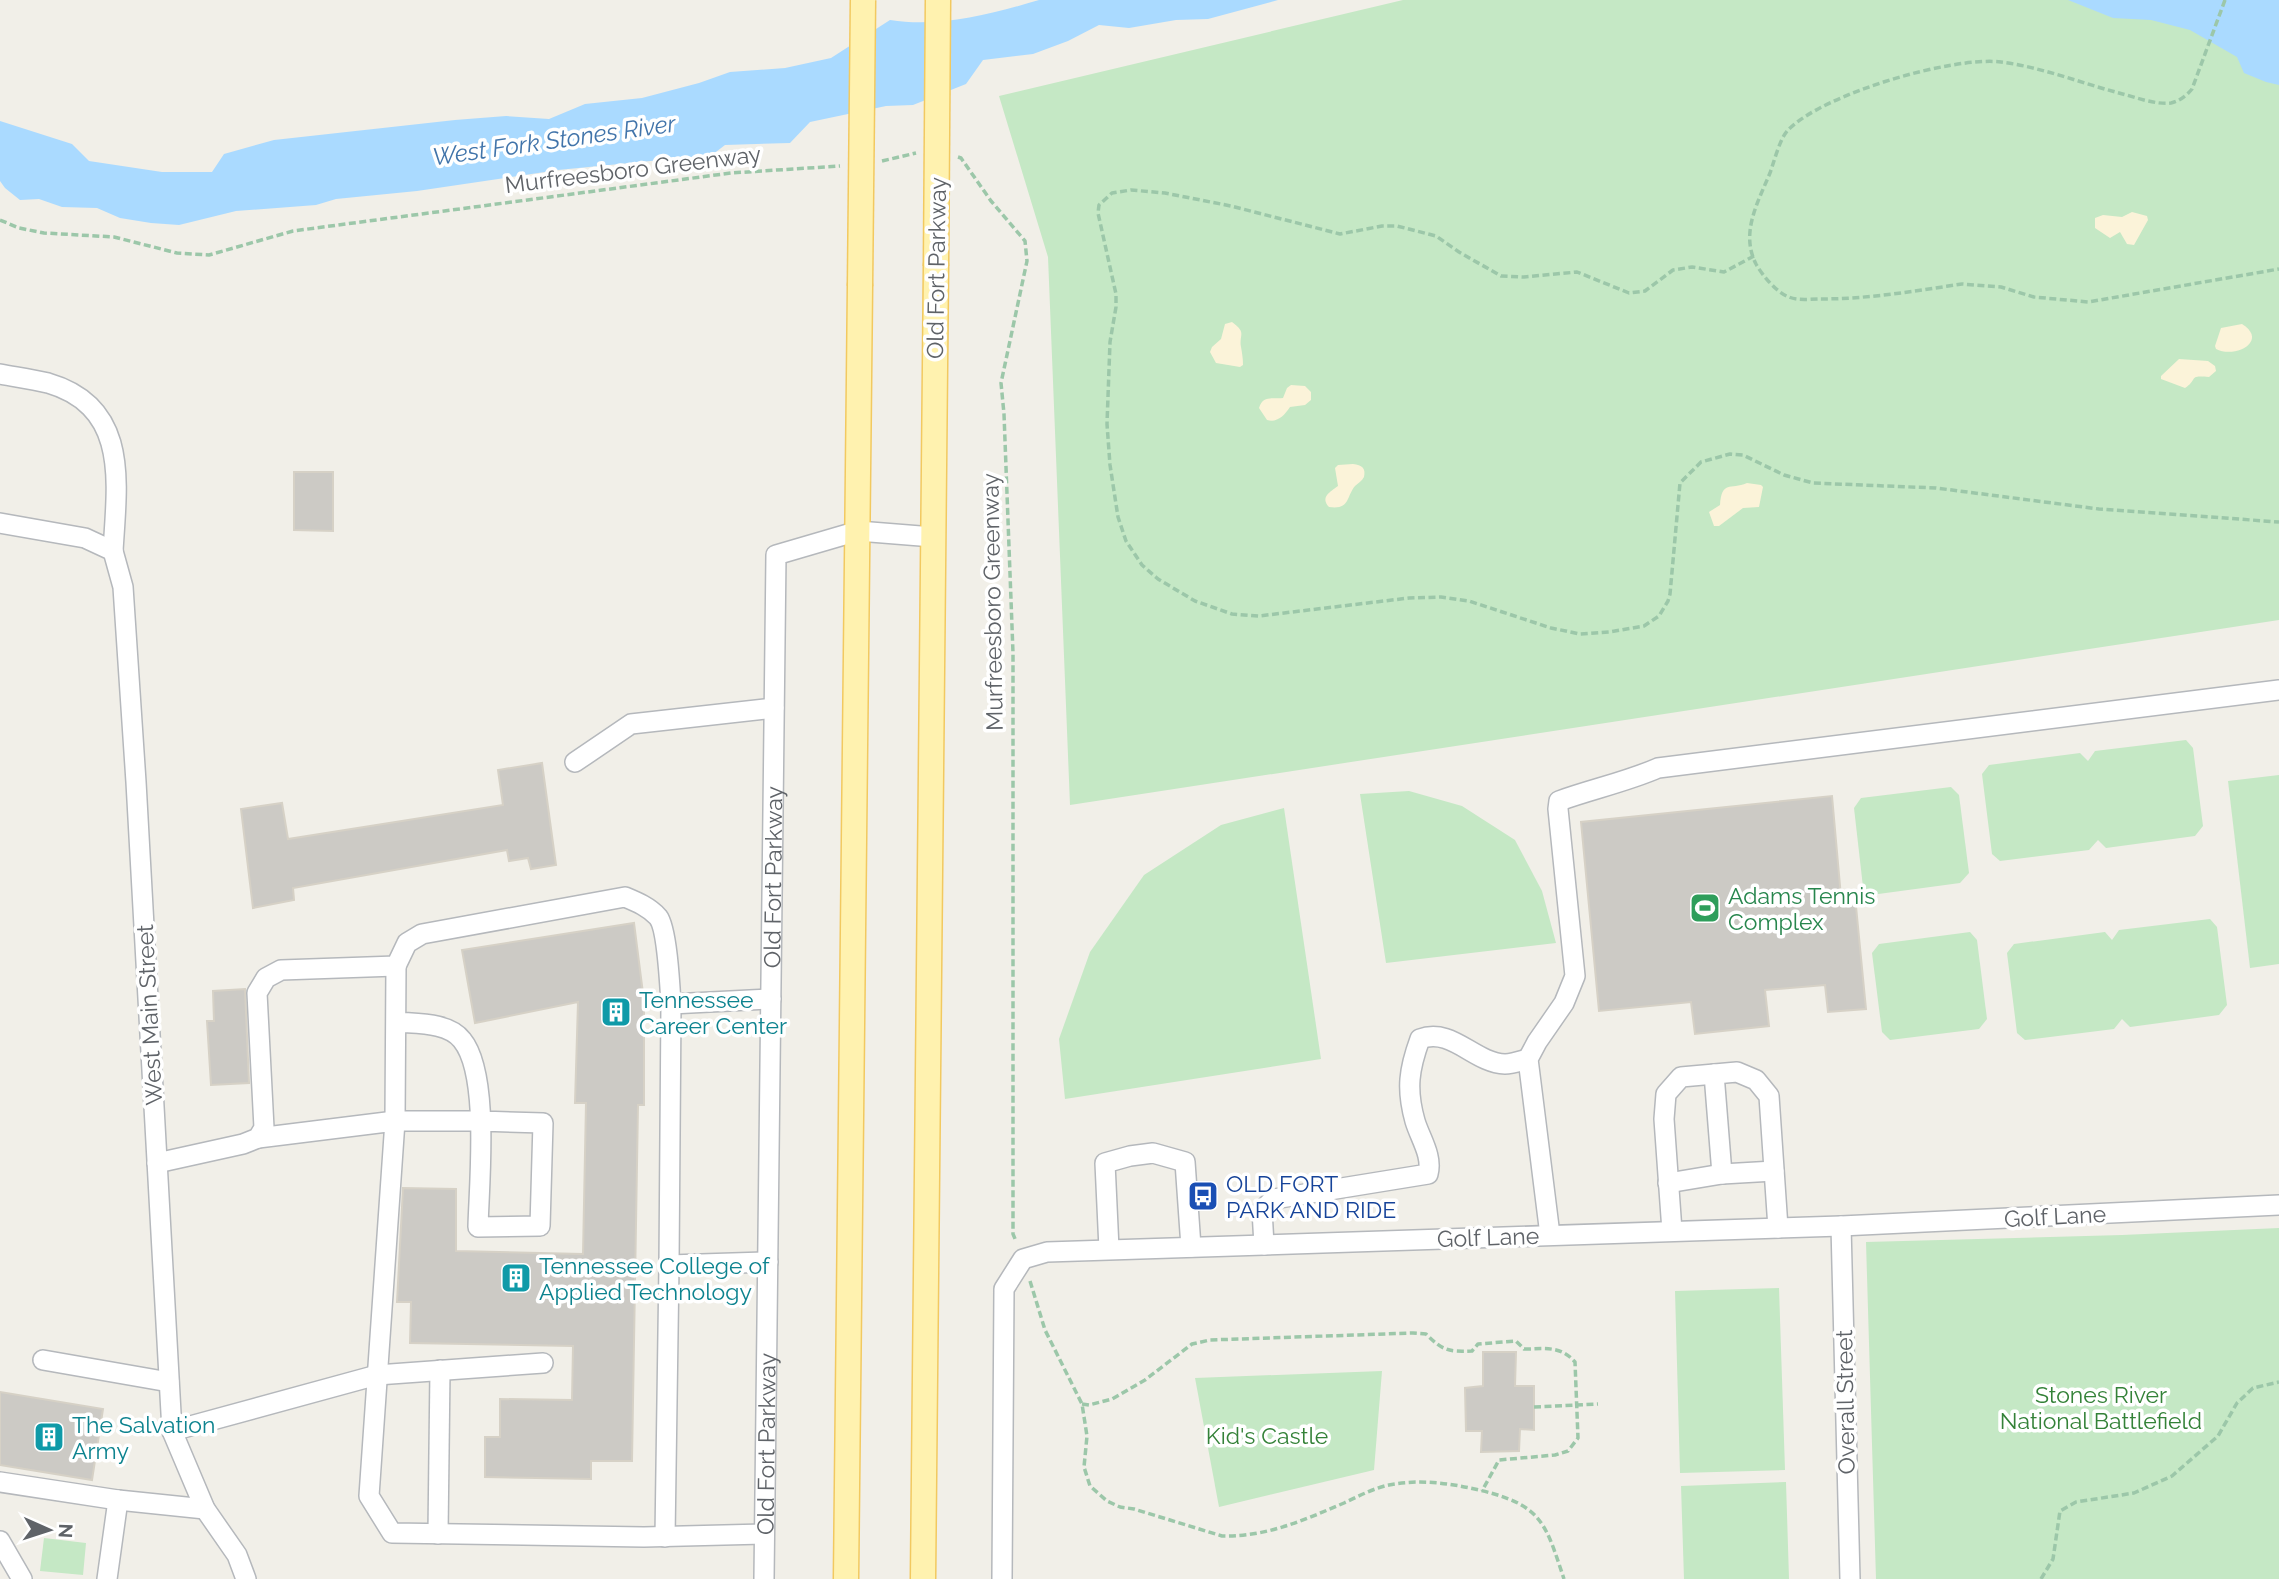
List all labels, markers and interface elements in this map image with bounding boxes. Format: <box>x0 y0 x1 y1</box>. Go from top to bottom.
water label: West Fork Stones River <box>431 108 678 171</box>
street label: Murfreesboro Greenway <box>503 140 763 198</box>
street label: Old Fort Parkway <box>921 177 951 359</box>
street label: Murfreesboro Greenway <box>976 473 1008 731</box>
street label: Old Fort Parkway <box>758 786 787 968</box>
place label: Adams Tennis Complex <box>1728 882 1875 935</box>
sports icon: Adams Tennis Complex <box>1688 891 1722 925</box>
street label: West Main Street <box>131 923 167 1106</box>
place label: Tennessee Career Center <box>639 986 787 1039</box>
building icon: Tennessee Career Center <box>599 995 633 1029</box>
place label: OLD FORT PARK AND RIDE <box>1226 1170 1396 1223</box>
bus stop icon: OLD FORT PARK AND RIDE <box>1186 1179 1220 1213</box>
street label: Golf Lane <box>2003 1200 2107 1232</box>
street label: Golf Lane <box>1436 1222 1540 1252</box>
place label: Tennessee College of Applied Technology <box>539 1252 771 1305</box>
building icon: Tennessee College of Applied Technology <box>499 1261 533 1295</box>
street label: Overall Street <box>1830 1329 1860 1475</box>
street label: Old Fort Parkway <box>751 1353 780 1535</box>
park label: Stones River National Battlefield <box>2000 1381 2202 1434</box>
place label: The Salvation Army <box>72 1411 215 1464</box>
building icon: The Salvation Army <box>32 1420 66 1454</box>
park label: Kid's Castle <box>1206 1422 1328 1449</box>
north arrow <box>14 1495 84 1565</box>
text: N <box>55 1523 77 1539</box>

